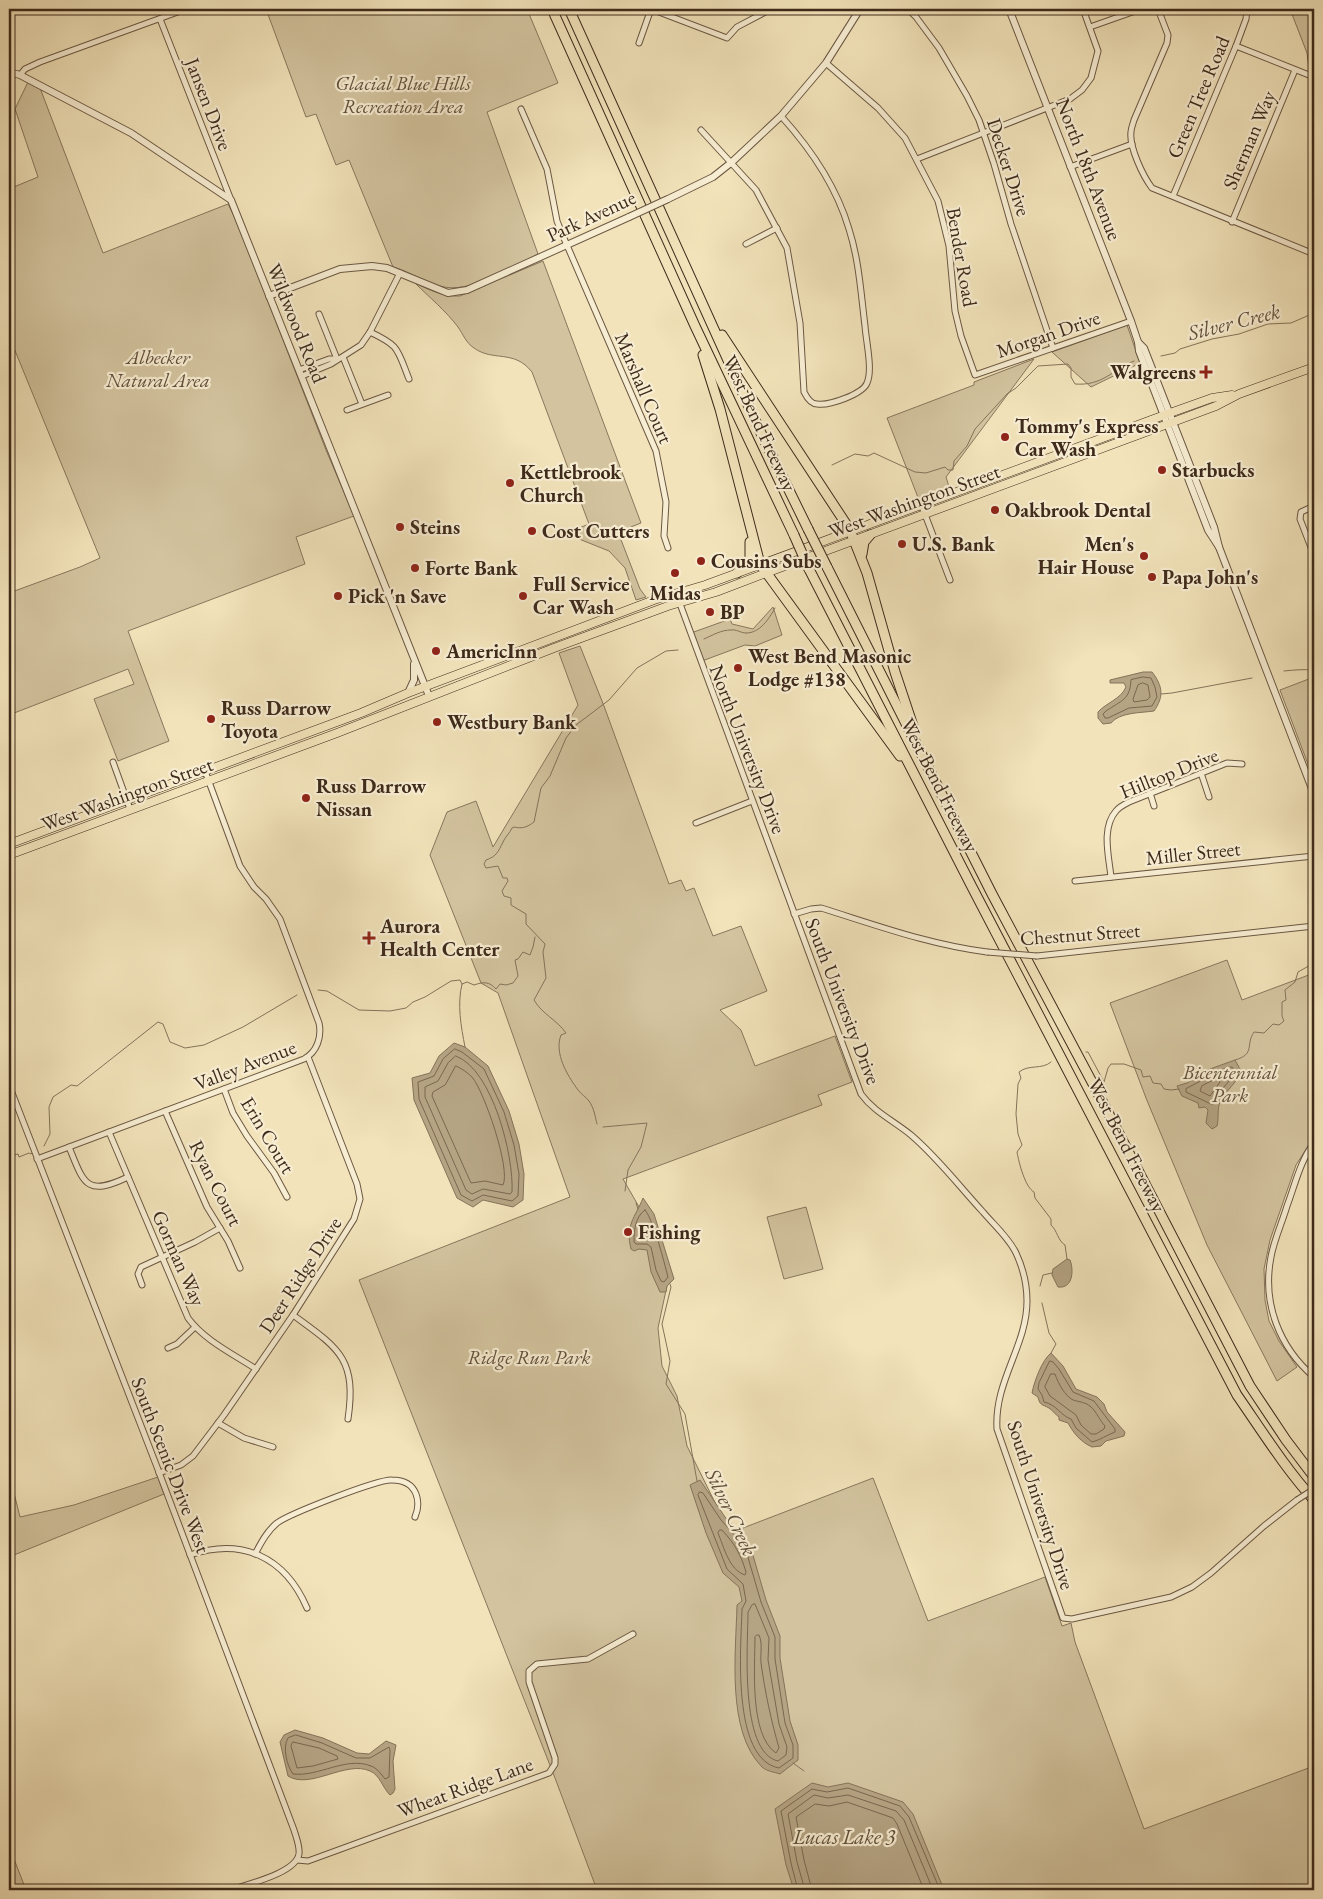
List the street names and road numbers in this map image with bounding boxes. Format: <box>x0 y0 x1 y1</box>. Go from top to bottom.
street label: Green Tree Road <box>1161 31 1236 162</box>
street label: Jansen Drive <box>179 52 239 154</box>
street label: Sherman Way <box>1217 86 1282 193</box>
street label: North 18th Avenue <box>1050 94 1128 244</box>
street label: Decker Drive <box>981 115 1037 219</box>
street label: Park Avenue <box>542 184 640 248</box>
street label: Bender Road <box>940 205 984 310</box>
street label: Wildwood Road <box>261 259 333 387</box>
street label: Morgan Drive <box>993 304 1104 364</box>
street label: Marshall Court <box>609 329 679 448</box>
street label: West Bend Freeway <box>717 351 803 495</box>
street label: West Washington Street <box>825 458 1004 544</box>
street label: North University Drive <box>704 661 792 837</box>
street label: West Bend Freeway <box>895 713 985 857</box>
street label: Hilltop Drive <box>1116 741 1222 805</box>
street label: West Washington Street <box>38 751 217 837</box>
street label: Miller Street <box>1144 835 1242 871</box>
street label: South University Drive <box>799 914 887 1088</box>
street label: Chestnut Street <box>1019 917 1142 951</box>
street label: Valley Avenue <box>190 1034 300 1096</box>
street label: West Bend Freeway <box>1082 1073 1172 1217</box>
street label: Erin Court <box>235 1092 301 1179</box>
street label: Ryan Court <box>183 1136 249 1231</box>
street label: Gorman Way <box>146 1206 212 1310</box>
street label: Deer Ridge Drive <box>253 1212 347 1338</box>
street label: South Scenic Drive West <box>125 1373 217 1557</box>
street label: South University Drive <box>1001 1417 1081 1593</box>
street label: Wheat Ridge Lane <box>394 1750 537 1824</box>

